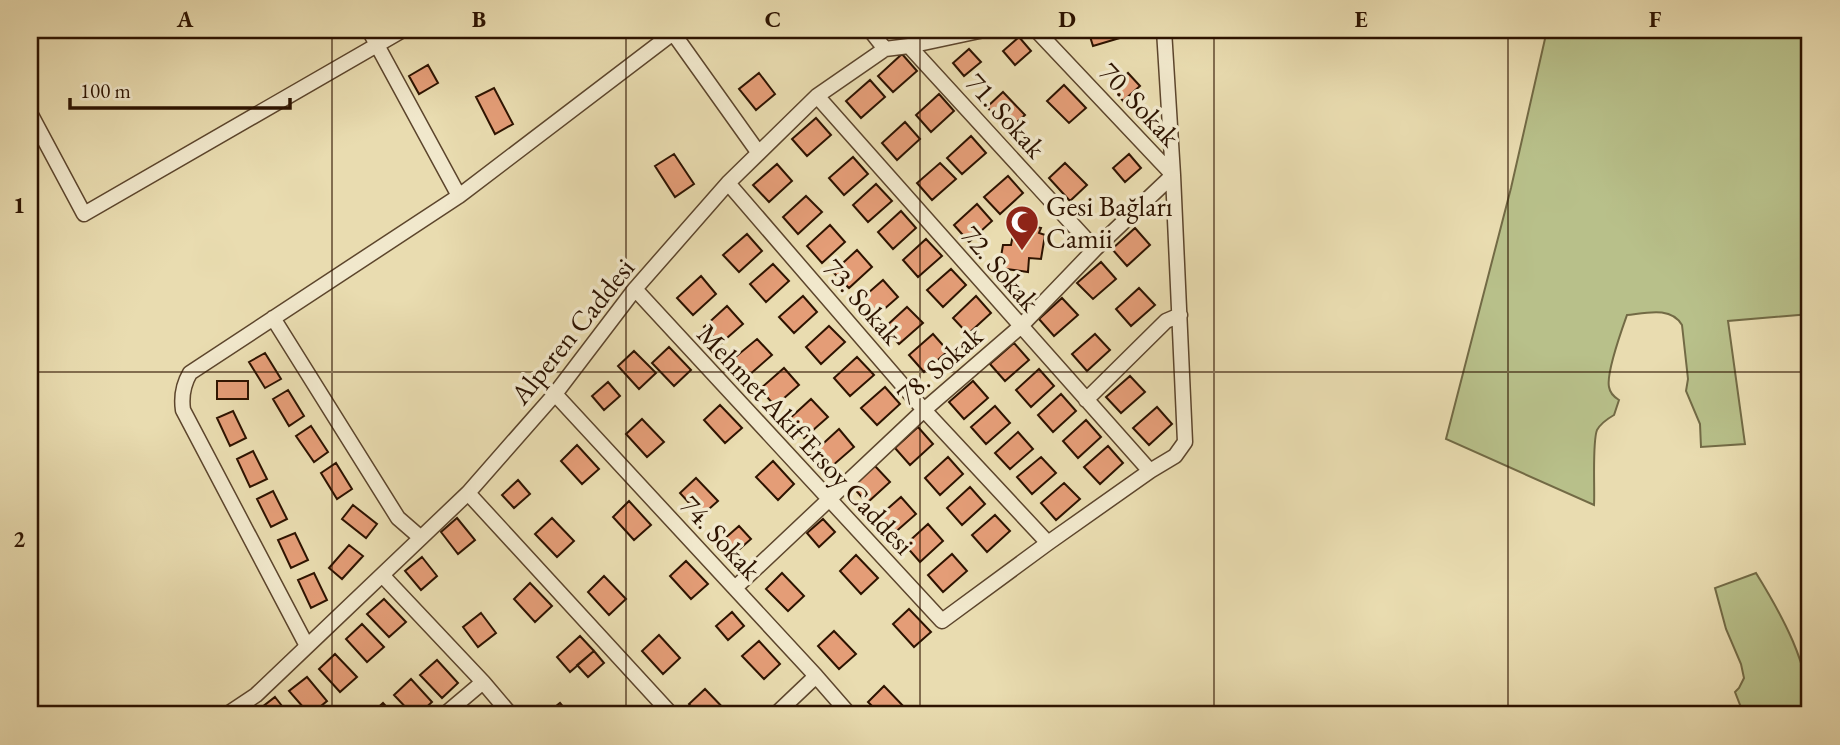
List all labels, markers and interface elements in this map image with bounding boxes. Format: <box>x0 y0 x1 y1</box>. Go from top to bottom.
text: A <box>176 4 194 34</box>
text: B <box>472 4 486 34</box>
text: C <box>765 4 781 34</box>
text: D <box>1058 4 1076 34</box>
text: E <box>1354 4 1368 34</box>
text: F <box>1649 4 1662 34</box>
street label: 70. Sokak <box>1092 54 1189 155</box>
street label: 71. Sokak <box>958 65 1054 166</box>
scale bar <box>70 66 290 110</box>
text: 100 m <box>80 77 131 104</box>
place label: Gesi Bağları Camii <box>1046 188 1173 256</box>
text: 1 <box>13 190 25 220</box>
mosque icon: Gesi Bağları Camii <box>1003 203 1041 252</box>
street label: 72. Sokak <box>954 217 1049 319</box>
street label: Alperen Caddesi <box>501 250 642 412</box>
street label: 73. Sokak <box>816 250 911 352</box>
street label: Mehmet Akif Ersoy Caddesi <box>690 316 922 562</box>
street label: 78. Sokak <box>888 317 990 412</box>
street label: 74. Sokak <box>673 487 770 588</box>
text: 2 <box>13 524 25 554</box>

